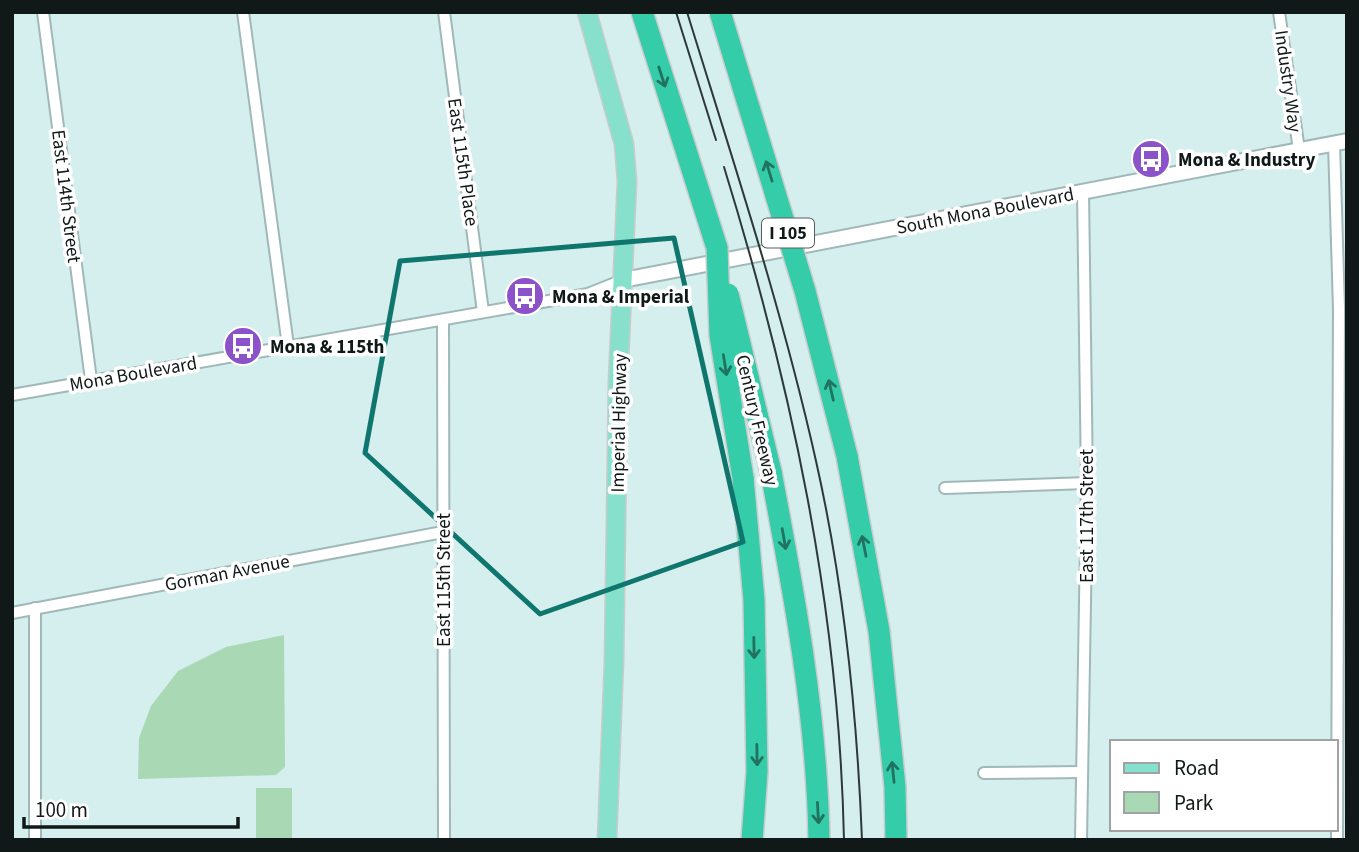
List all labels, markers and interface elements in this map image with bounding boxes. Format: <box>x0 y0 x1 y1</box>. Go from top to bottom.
street label: Industry Way <box>1267 28 1308 134</box>
one-way arrow <box>657 66 670 88</box>
street label: East 115th Place <box>440 96 485 228</box>
street label: East 114th Street <box>44 128 87 265</box>
bus stop icon: Mona & Industry <box>1130 138 1172 180</box>
place label: Mona & Industry <box>1178 147 1315 174</box>
one-way arrow <box>762 160 775 182</box>
street label: South Mona Boulevard <box>894 181 1076 242</box>
road number: I 105 <box>762 218 814 247</box>
bus stop icon: Mona & Imperial <box>504 275 546 317</box>
place label: Mona & Imperial <box>552 284 690 311</box>
bus stop icon: Mona & 115th <box>222 325 264 367</box>
place label: Mona & 115th <box>270 334 384 361</box>
street label: Mona Boulevard <box>67 350 199 399</box>
street label: Century Freeway <box>728 352 785 489</box>
street label: Imperial Highway <box>605 353 634 493</box>
one-way arrow <box>719 353 732 375</box>
one-way arrow <box>824 379 837 402</box>
street label: East 117th Street <box>1074 448 1101 583</box>
street label: East 115th Street <box>431 512 458 647</box>
one-way arrow <box>778 527 791 550</box>
one-way arrow <box>856 535 870 558</box>
street label: Gorman Avenue <box>163 548 292 599</box>
one-way arrow <box>748 636 761 659</box>
legend <box>1110 740 1338 831</box>
one-way arrow <box>750 743 763 766</box>
text: Road <box>1174 753 1219 783</box>
one-way arrow <box>886 761 899 783</box>
scale bar <box>24 786 238 830</box>
text: Park <box>1174 788 1214 818</box>
text: 100 m <box>35 795 88 825</box>
one-way arrow <box>811 801 824 824</box>

